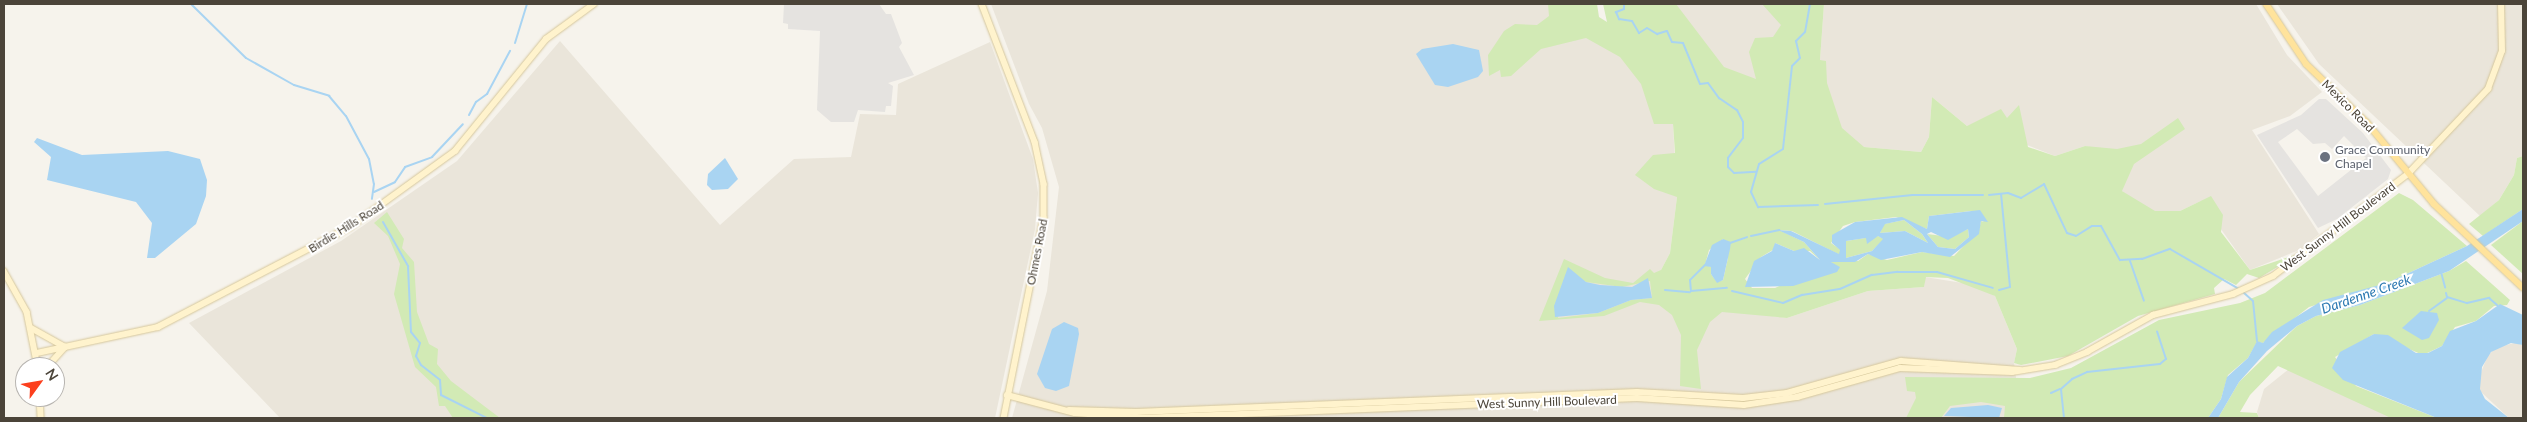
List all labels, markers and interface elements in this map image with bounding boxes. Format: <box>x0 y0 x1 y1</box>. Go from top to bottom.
street label: Mexico Road <box>2319 77 2377 135</box>
place label: Grace Community Chapel <box>2335 143 2430 171</box>
marker: Grace Community Chapel <box>2319 151 2331 163</box>
street label: West Sunny Hill Boulevard <box>2278 179 2398 275</box>
street label: Birdie Hills Road <box>306 198 386 256</box>
street label: Ohmes Road <box>1024 218 1050 286</box>
water label: Dardenne Creek <box>2319 271 2413 317</box>
north arrow <box>15 357 65 407</box>
text: N <box>42 365 62 383</box>
street label: West Sunny Hill Boulevard <box>1477 392 1617 412</box>

